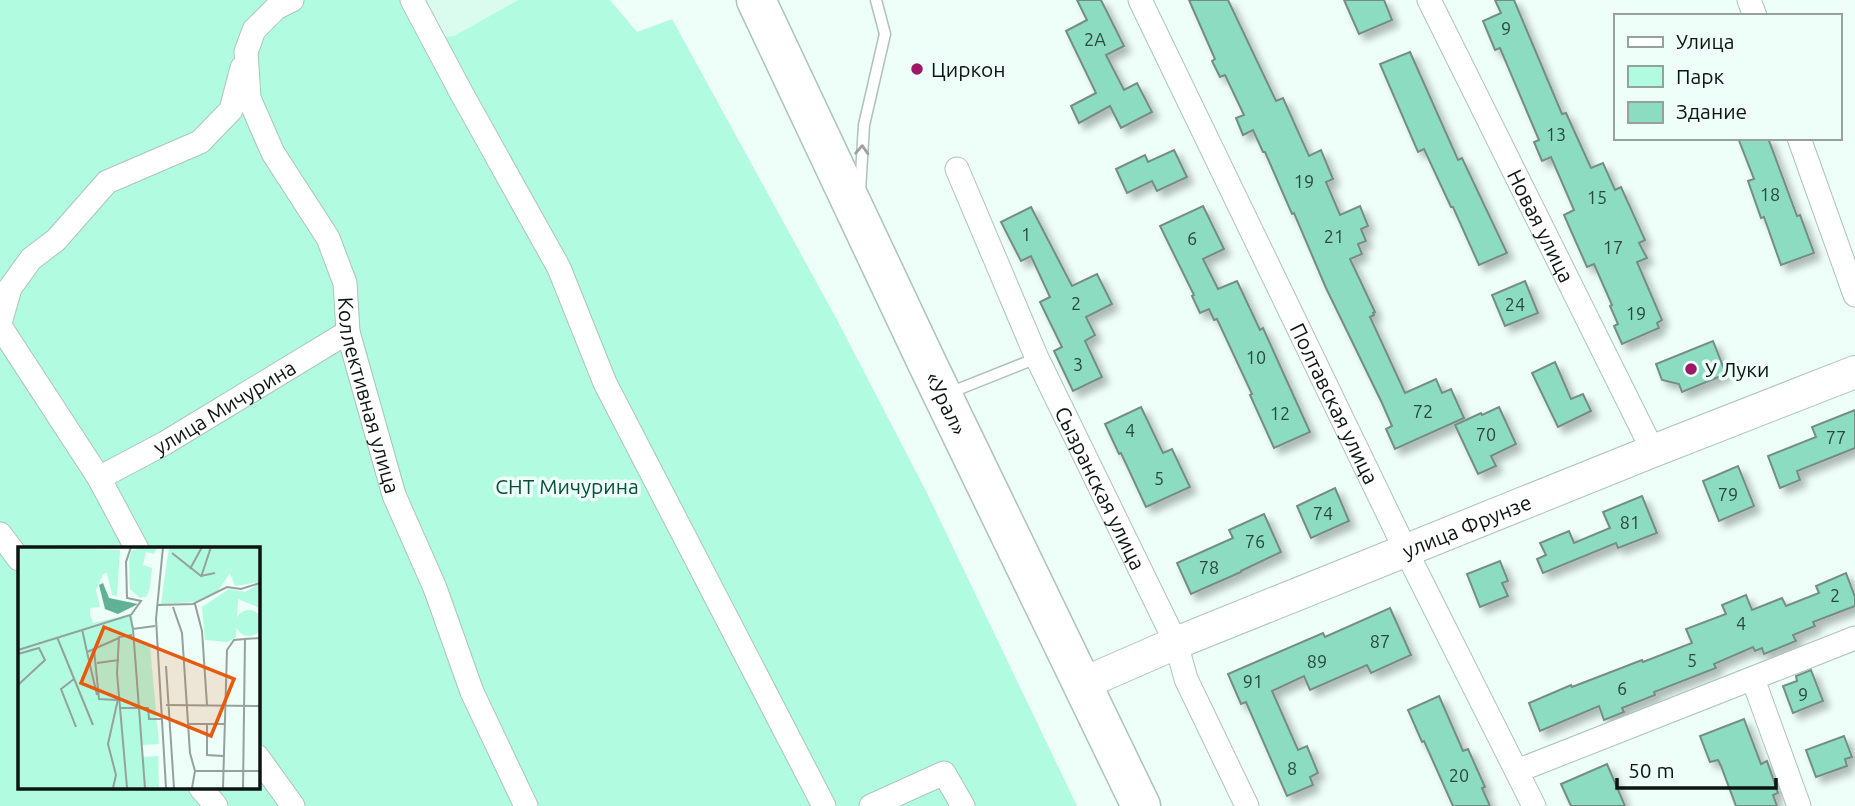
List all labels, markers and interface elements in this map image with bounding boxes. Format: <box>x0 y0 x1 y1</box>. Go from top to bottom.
legend <box>1614 14 1841 140</box>
house number: 9 <box>1501 18 1511 38</box>
house number: 2А <box>1084 29 1106 49</box>
text: Улица <box>1676 29 1734 53</box>
place label: Циркон <box>931 57 1005 81</box>
marker: Циркон <box>909 61 925 77</box>
text: Парк <box>1676 64 1725 88</box>
text: Здание <box>1676 99 1747 123</box>
house number: 13 <box>1546 124 1566 144</box>
one-way arrow <box>855 144 870 155</box>
street label: Новая улица <box>1503 165 1579 286</box>
house number: 19 <box>1294 171 1314 191</box>
house number: 18 <box>1760 184 1780 204</box>
house number: 15 <box>1587 187 1607 207</box>
house number: 1 <box>1021 224 1031 244</box>
house number: 21 <box>1324 226 1344 246</box>
house number: 6 <box>1187 228 1197 248</box>
house number: 17 <box>1603 237 1623 257</box>
house number: 2 <box>1071 293 1081 313</box>
house number: 24 <box>1505 294 1525 314</box>
street label: Коллективная улица <box>334 296 405 496</box>
house number: 19 <box>1626 303 1646 323</box>
street label: Полтавская улица <box>1286 319 1384 488</box>
house number: 10 <box>1246 347 1266 367</box>
house number: 3 <box>1073 354 1083 374</box>
street label: улица Мичурина <box>149 355 300 459</box>
place label: У Луки <box>1705 357 1770 381</box>
marker: У Луки <box>1683 361 1699 377</box>
street label: «Урал» <box>921 368 972 439</box>
house number: 72 <box>1413 401 1433 421</box>
street label: Сызранская улица <box>1050 402 1150 574</box>
house number: 12 <box>1270 403 1290 423</box>
house number: 4 <box>1125 420 1135 440</box>
house number: 70 <box>1476 424 1496 444</box>
house number: 77 <box>1826 427 1846 447</box>
house number: 5 <box>1154 468 1164 488</box>
park label: СНТ Мичурина <box>495 474 639 498</box>
house number: 79 <box>1718 484 1738 504</box>
street label: улица Фрунзе <box>1399 489 1535 563</box>
house number: 74 <box>1313 503 1333 523</box>
house number: 81 <box>1620 512 1640 532</box>
house number: 76 <box>1245 531 1265 551</box>
inset map <box>18 547 259 788</box>
house number: 78 <box>1199 557 1219 577</box>
house number: 2 <box>1830 585 1840 605</box>
house number: 4 <box>1736 613 1746 633</box>
house number: 87 <box>1370 631 1390 651</box>
house number: 5 <box>1687 650 1697 670</box>
house number: 89 <box>1307 651 1327 671</box>
house number: 91 <box>1243 671 1263 691</box>
house number: 6 <box>1617 678 1627 698</box>
house number: 9 <box>1798 684 1808 704</box>
scale bar <box>1617 746 1776 790</box>
house number: 8 <box>1287 758 1297 778</box>
text: 50 m <box>1628 758 1675 782</box>
house number: 20 <box>1449 765 1469 785</box>

